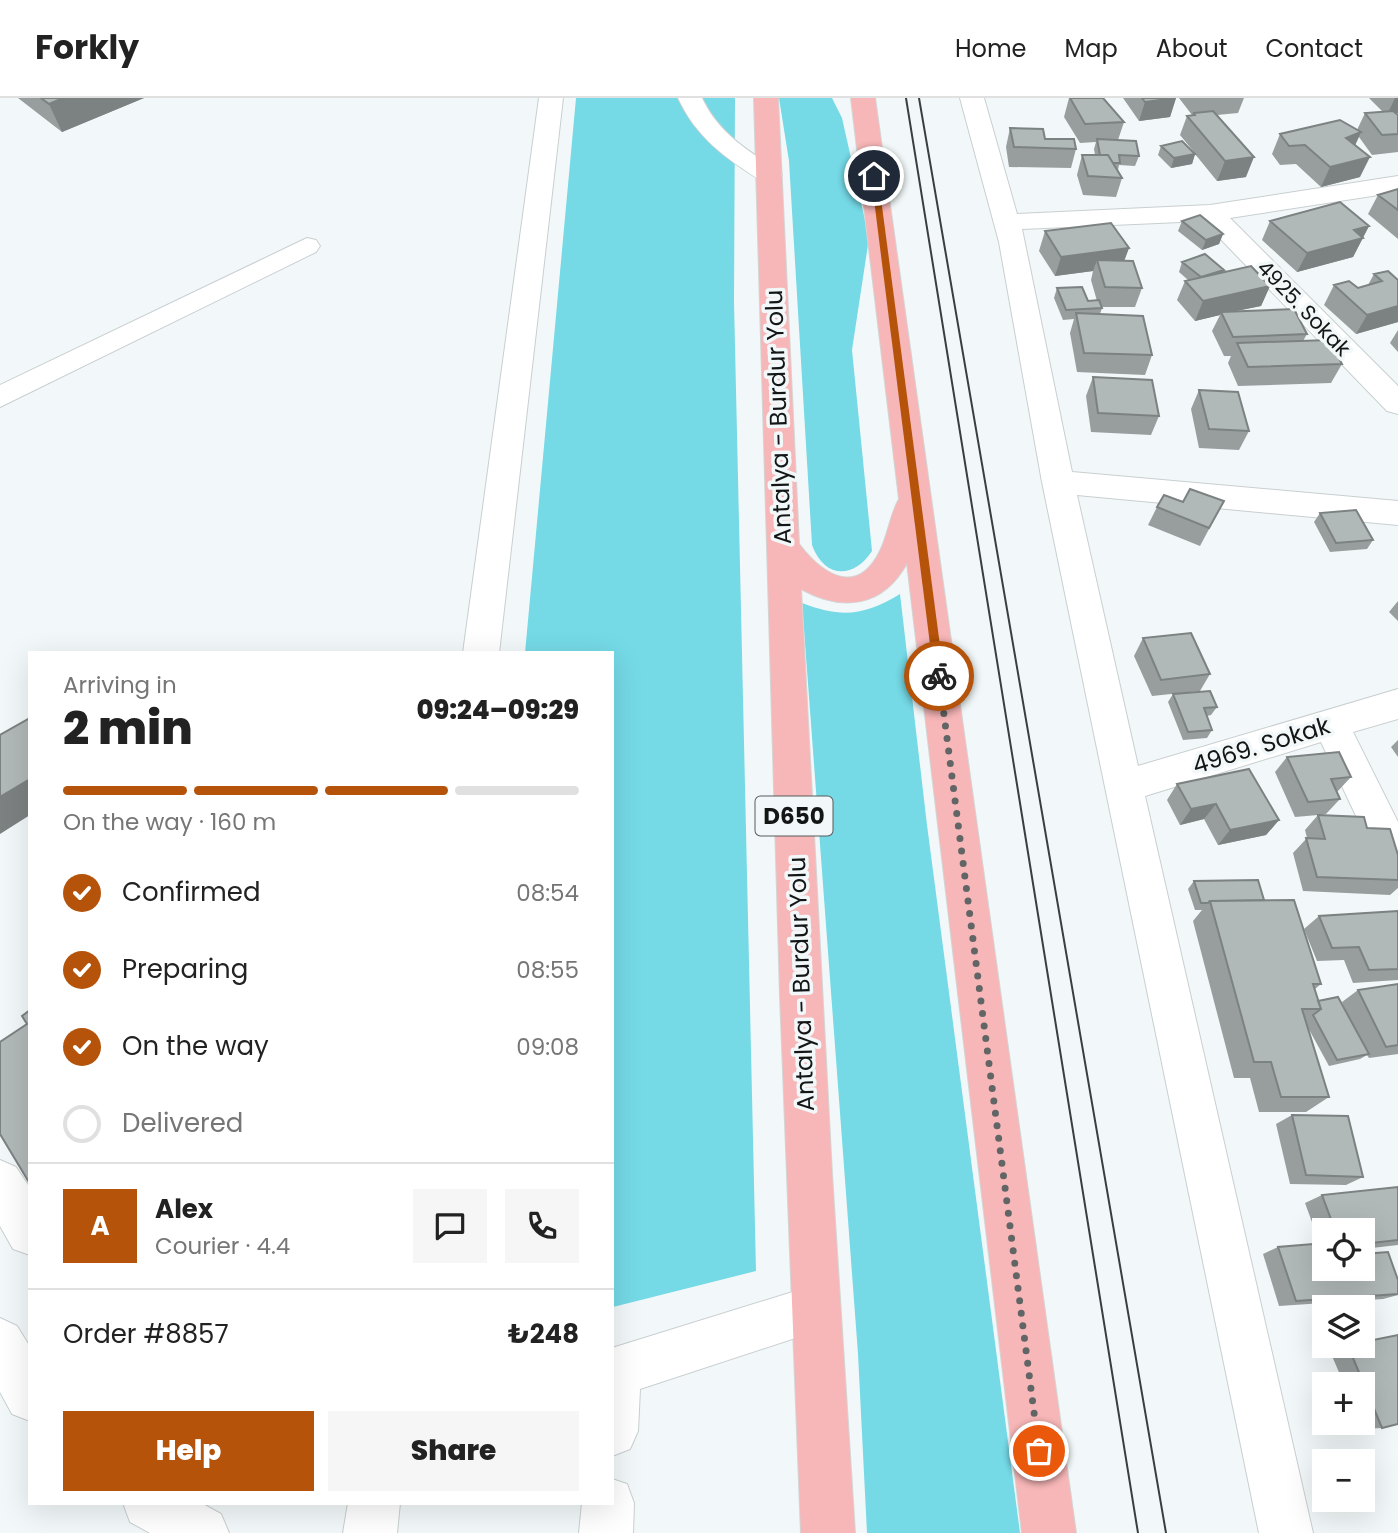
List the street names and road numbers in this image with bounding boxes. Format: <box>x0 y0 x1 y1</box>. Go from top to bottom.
street label: 4925. Sokak <box>1251 254 1357 363</box>
street label: Antalya - Burdur Yolu <box>757 289 799 545</box>
street label: 4969. Sokak <box>1188 708 1335 782</box>
road number: D650 <box>756 796 832 836</box>
street label: Antalya - Burdur Yolu <box>780 856 822 1112</box>

